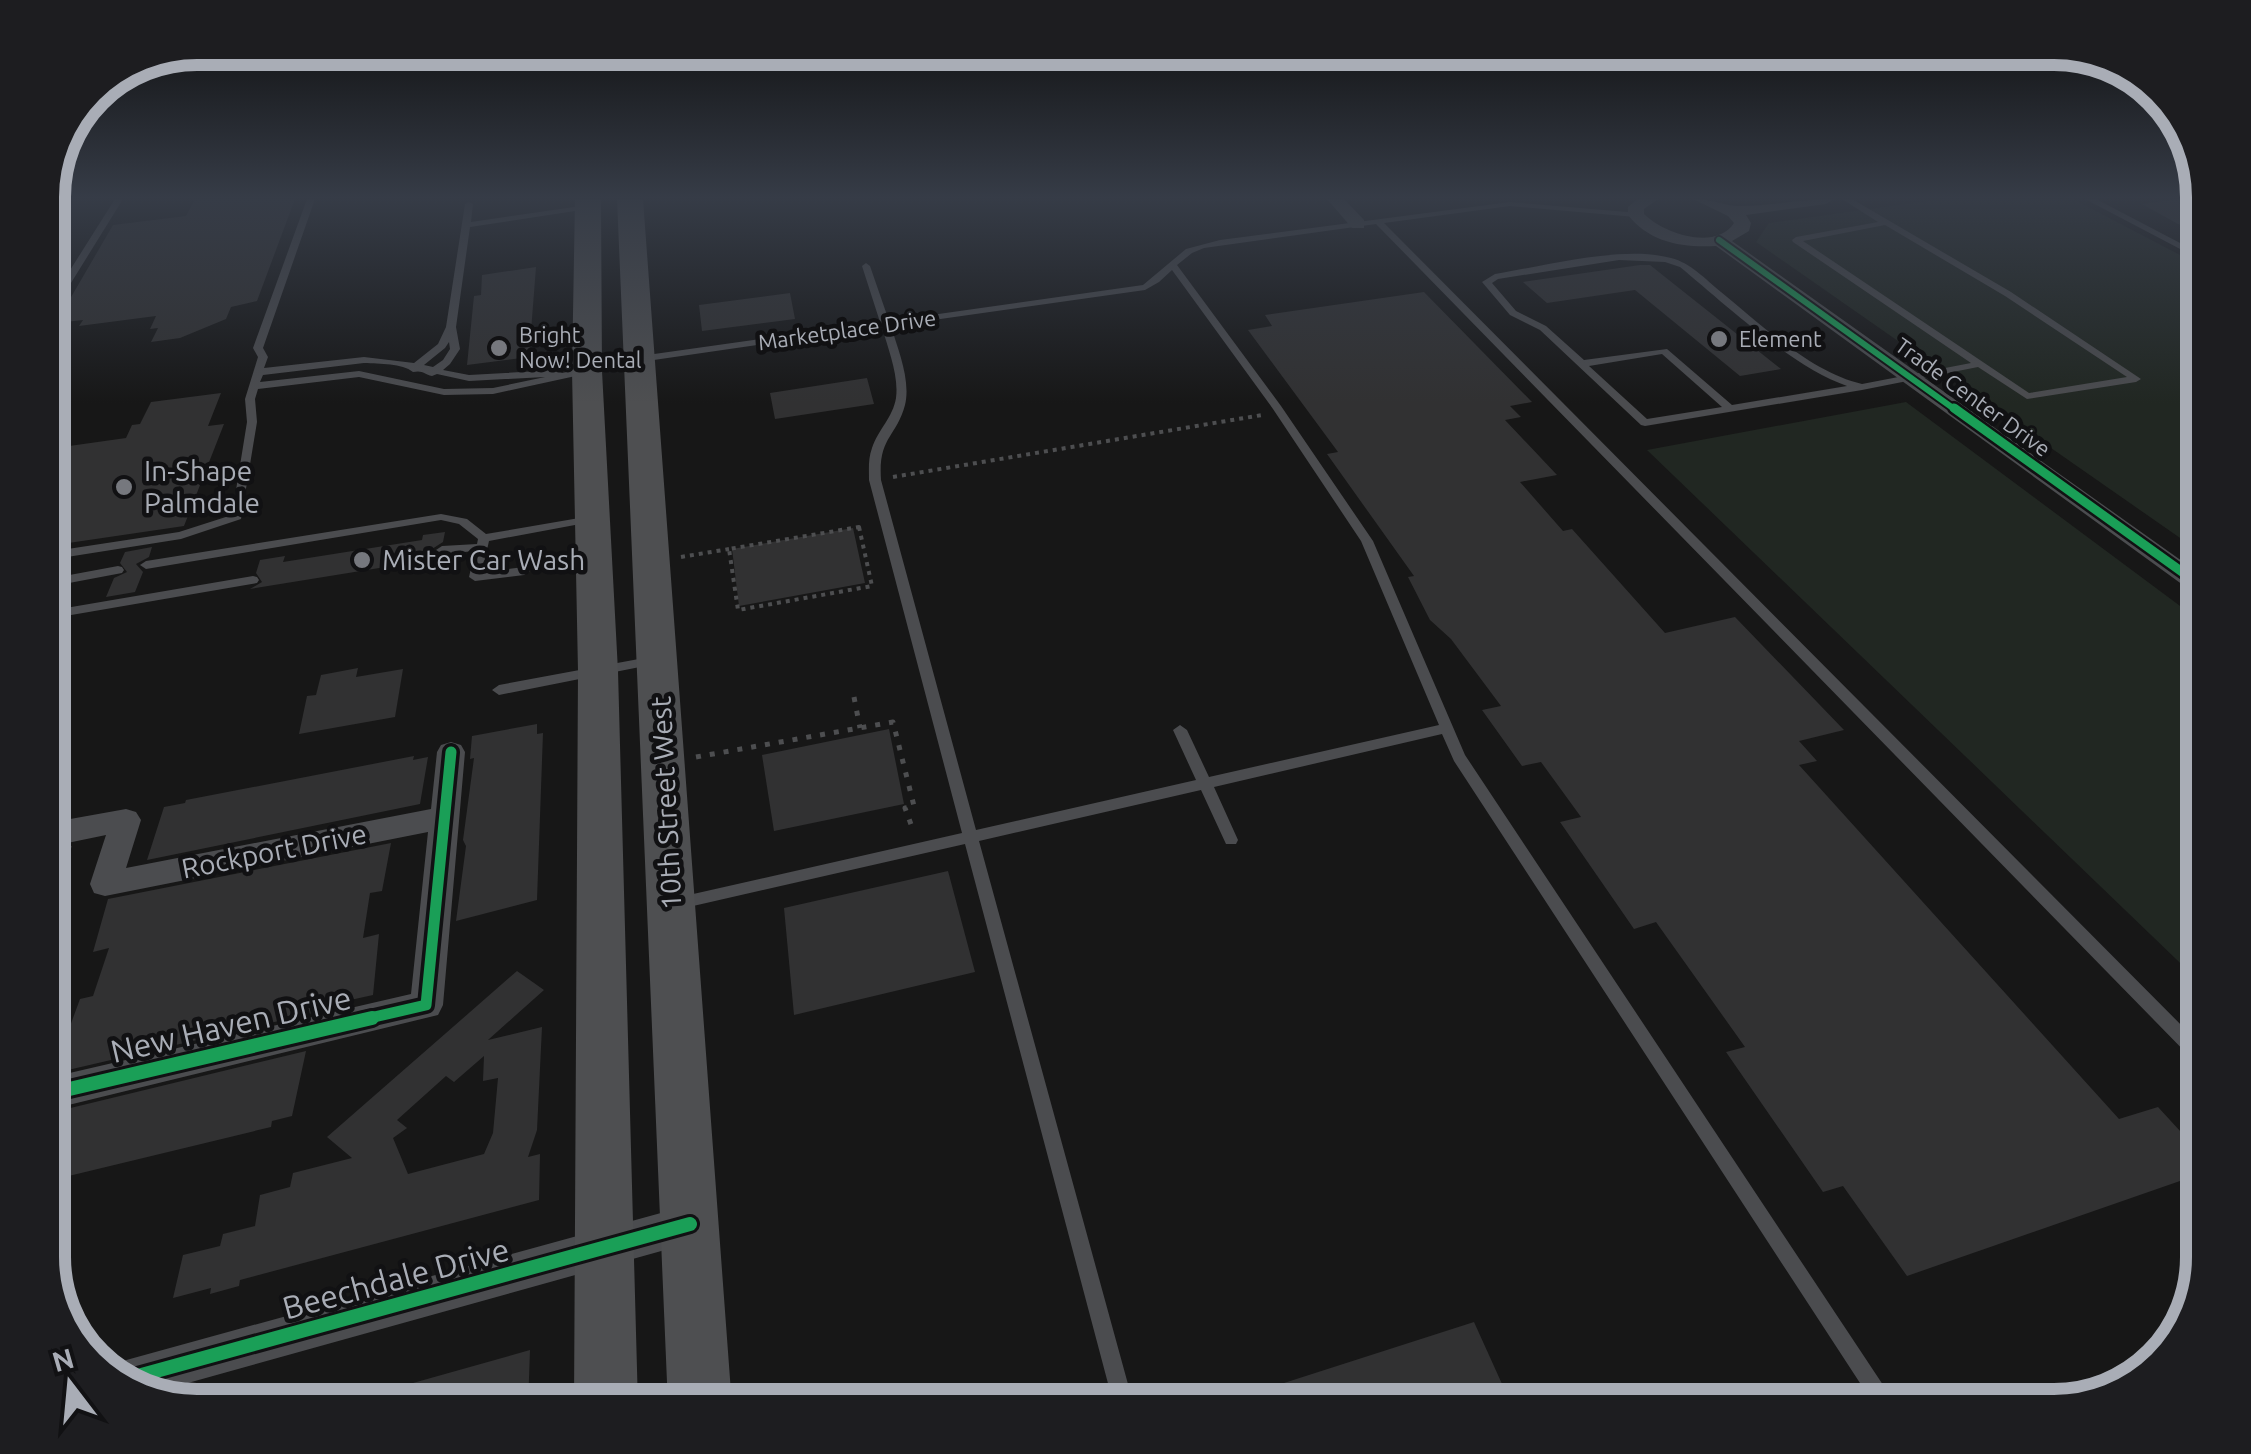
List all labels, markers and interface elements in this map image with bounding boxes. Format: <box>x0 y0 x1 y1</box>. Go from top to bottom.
street label: Marketplace Drive <box>756 305 938 354</box>
place label: Bright Now! Dental <box>519 322 642 372</box>
place label: Element <box>1739 326 1822 351</box>
marker: Element <box>1708 328 1730 350</box>
street label: Trade Center Drive <box>1891 332 2056 461</box>
marker: Bright Now! Dental <box>488 337 510 359</box>
place label: In-Shape Palmdale <box>144 455 260 518</box>
marker: In-Shape Palmdale <box>113 476 135 498</box>
place label: Mister Car Wash <box>382 544 585 575</box>
marker: Mister Car Wash <box>351 549 373 571</box>
street label: 10th Street West <box>644 696 687 911</box>
street label: Rockport Drive <box>179 817 369 884</box>
street label: New Haven Drive <box>107 979 355 1069</box>
street label: Beechdale Drive <box>279 1230 513 1326</box>
north arrow <box>20 1334 120 1434</box>
text: N <box>49 1342 77 1377</box>

